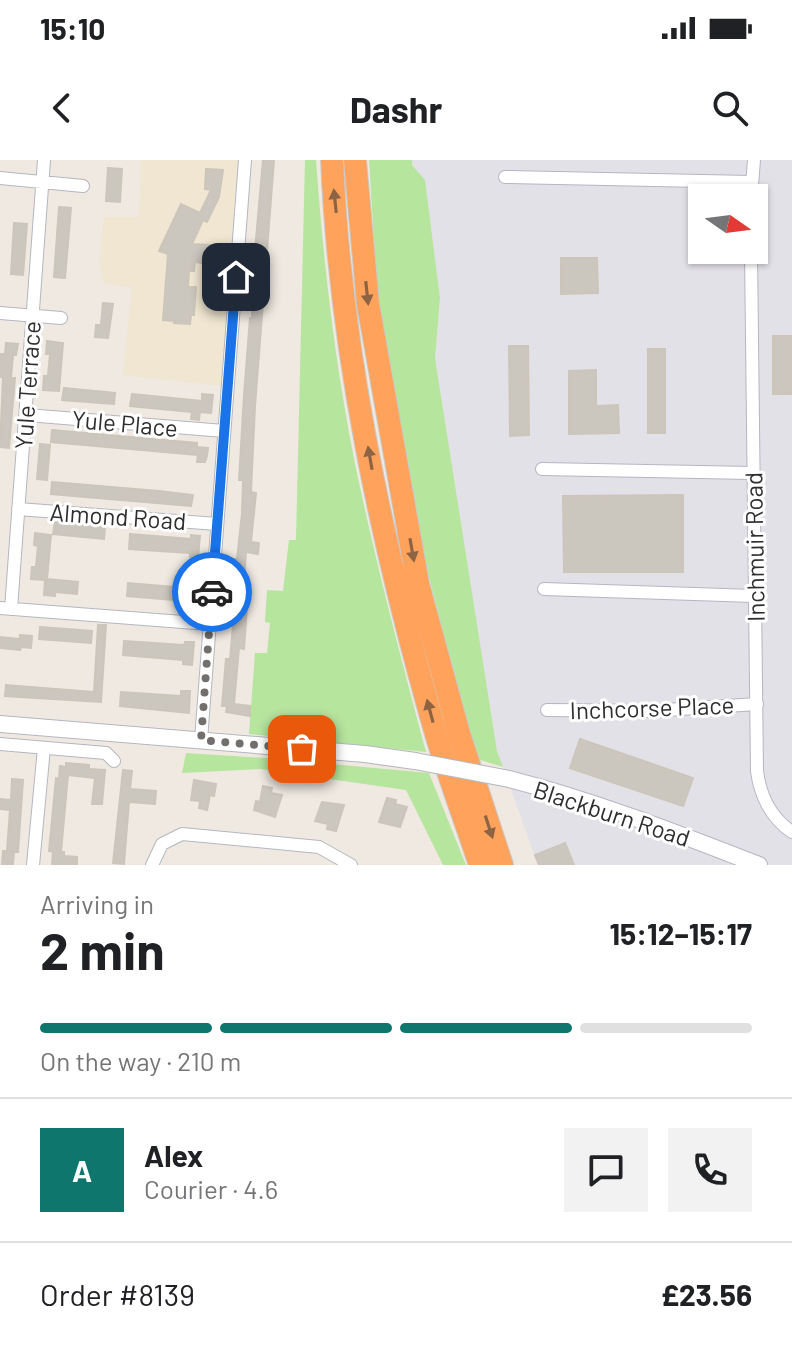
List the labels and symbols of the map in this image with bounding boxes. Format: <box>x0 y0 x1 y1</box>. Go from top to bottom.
north arrow <box>688 184 768 264</box>
one-way arrow <box>328 188 341 213</box>
pin <box>202 243 270 311</box>
one-way arrow <box>361 281 374 306</box>
street label: Yule Terrace <box>8 320 46 450</box>
street label: Yule Place <box>71 404 179 442</box>
one-way arrow <box>363 445 375 470</box>
street label: Inchmuir Road <box>738 472 770 622</box>
street label: Almond Road <box>49 497 187 535</box>
one-way arrow <box>406 537 418 562</box>
courier <box>172 552 252 632</box>
street label: Inchcorse Place <box>569 690 735 724</box>
one-way arrow <box>423 699 435 724</box>
pin <box>268 715 336 783</box>
street label: Blackburn Road <box>530 774 694 852</box>
one-way arrow <box>484 815 496 839</box>

